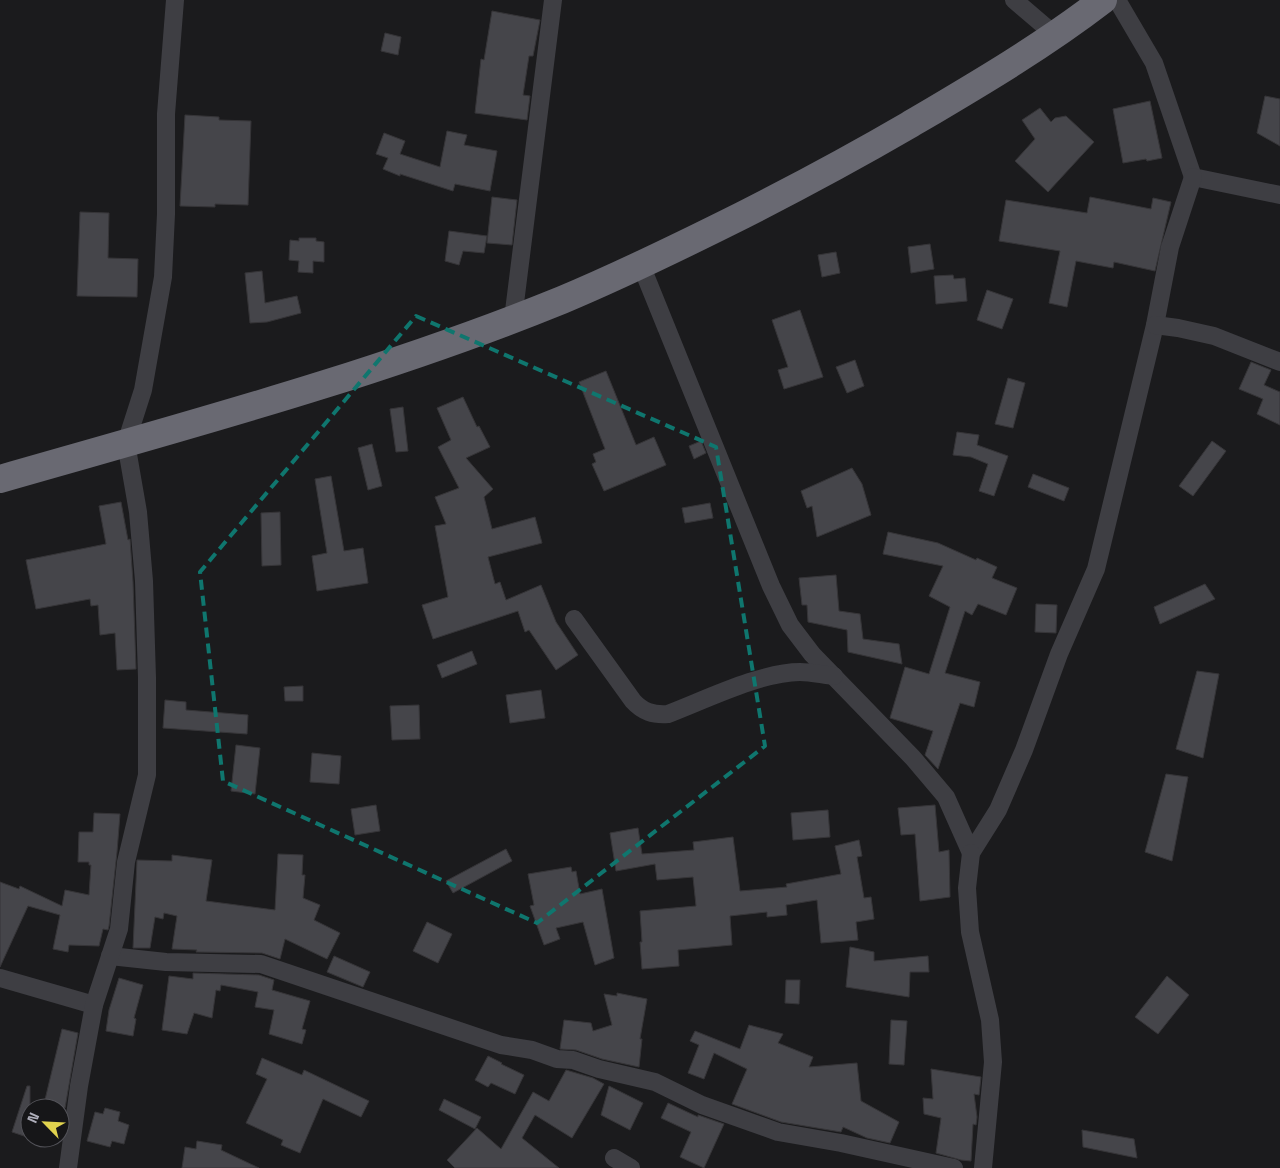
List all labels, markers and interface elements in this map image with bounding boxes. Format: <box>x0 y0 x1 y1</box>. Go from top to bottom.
north arrow <box>20 1098 70 1148</box>
text: N <box>23 1110 43 1126</box>

